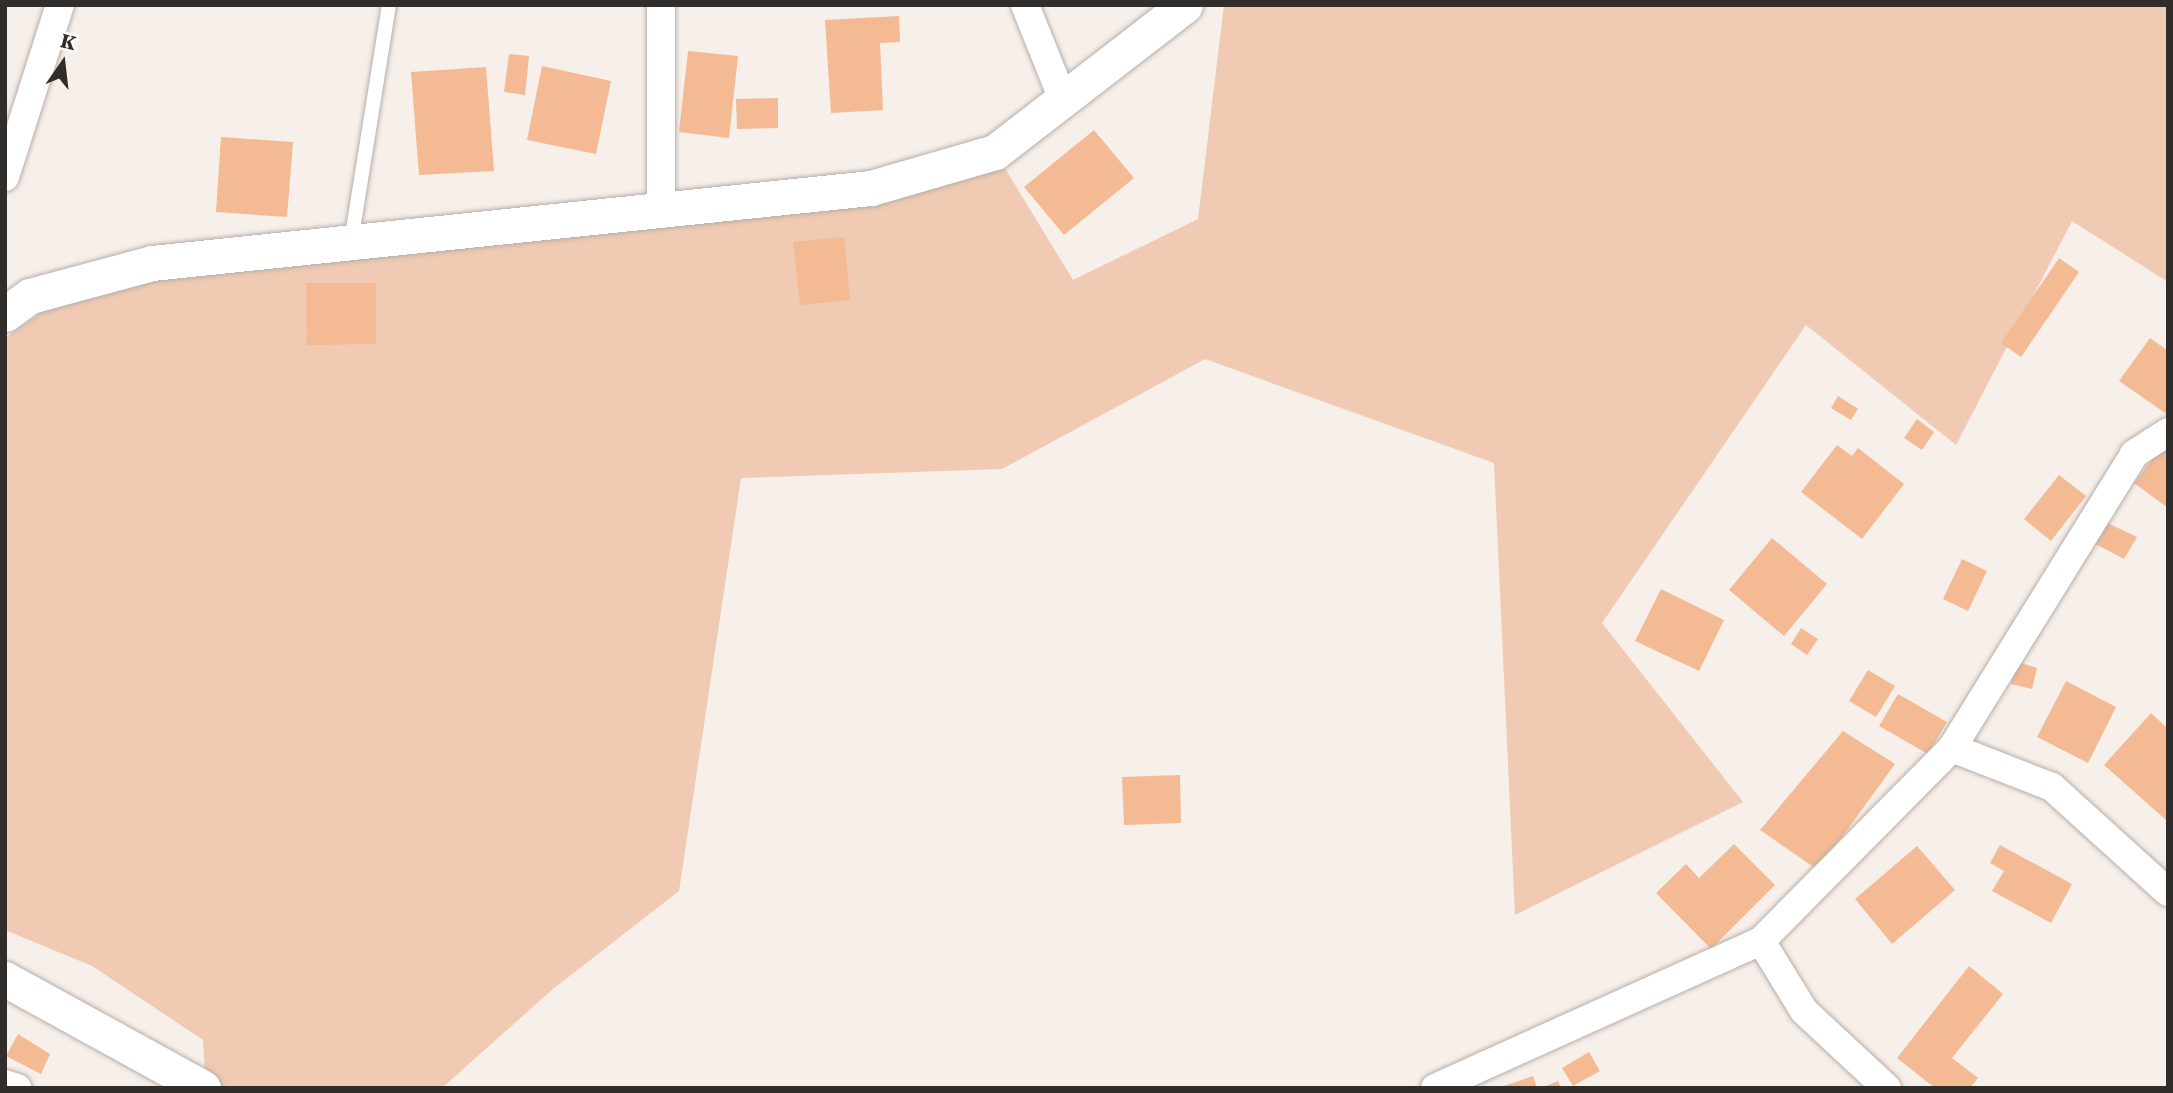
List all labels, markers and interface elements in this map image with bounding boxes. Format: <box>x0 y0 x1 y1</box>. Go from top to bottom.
north arrow <box>28 28 98 98</box>
text: K <box>58 29 78 55</box>

